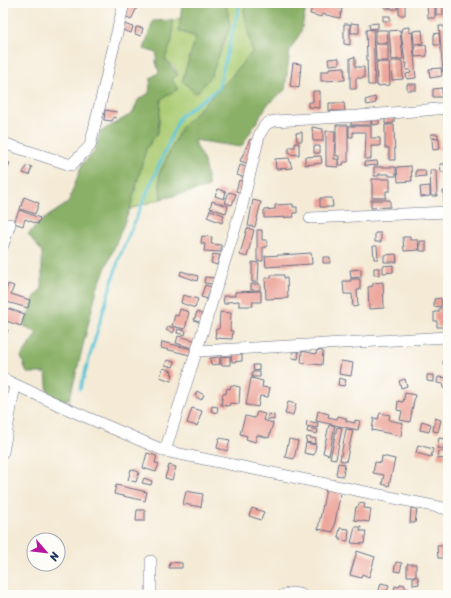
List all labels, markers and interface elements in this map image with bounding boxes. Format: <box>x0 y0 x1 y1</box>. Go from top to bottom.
north arrow <box>26 532 66 572</box>
text: N <box>44 548 65 565</box>

